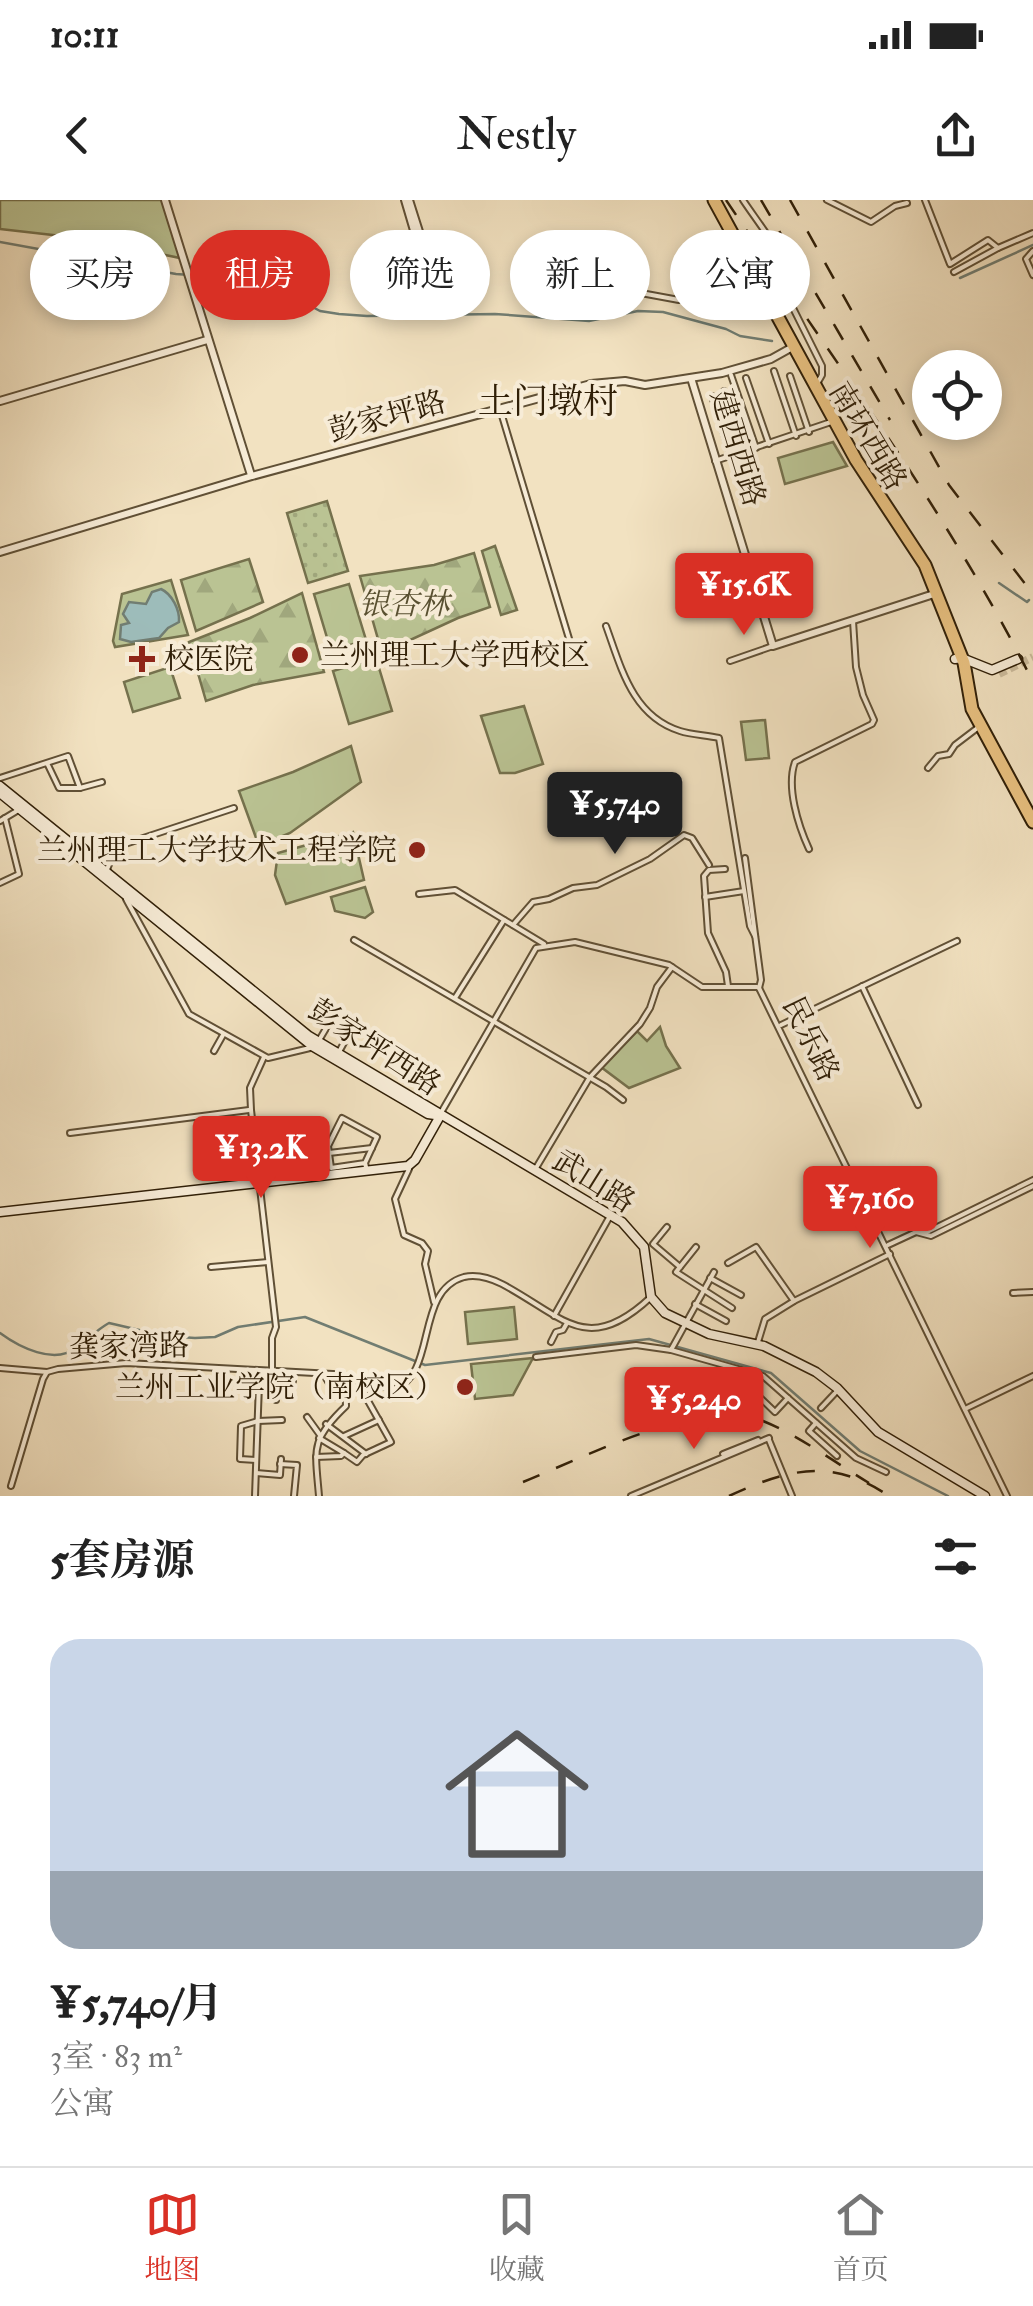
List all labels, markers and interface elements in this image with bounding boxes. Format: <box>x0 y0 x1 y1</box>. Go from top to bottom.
text: 10:11 <box>50 11 119 59</box>
text: Nestly <box>457 107 576 163</box>
icon: back <box>50 108 105 163</box>
icon: share <box>928 108 983 163</box>
chip: 买房 <box>30 230 170 320</box>
chip: 租房 <box>190 230 330 320</box>
chip: 筛选 <box>350 230 490 320</box>
chip: 新上 <box>510 230 650 320</box>
chip: 公寓 <box>670 230 810 320</box>
map controls <box>912 350 1002 440</box>
button: locate <box>912 350 1002 440</box>
street label: 南环西路 <box>821 375 914 497</box>
district label: 土门墩村 <box>478 380 618 424</box>
street label: 彭家坪路 <box>324 383 450 450</box>
street label: 建西西路 <box>702 385 773 511</box>
pin: ¥15.6K <box>663 553 825 638</box>
text: ¥15.6K <box>697 565 791 605</box>
park label: 银杏林 <box>359 586 453 623</box>
place label: 兰州理工大学西校区 <box>320 637 590 674</box>
place label: 校医院 <box>164 641 254 678</box>
marker: 兰州理工大学西校区 <box>289 644 311 666</box>
marker: 校医院 <box>129 646 155 672</box>
pin: ¥5,740 <box>534 772 696 857</box>
text: ¥5,740 <box>569 784 661 824</box>
place label: 兰州理工大学技术工程学院 <box>37 832 397 869</box>
marker: 兰州理工大学技术工程学院 <box>406 839 428 861</box>
street label: 彭家坪西路 <box>302 991 448 1104</box>
street label: 民乐路 <box>774 991 847 1088</box>
pin: ¥13.2K <box>180 1116 342 1201</box>
text: ¥13.2K <box>215 1128 307 1168</box>
street label: 武山路 <box>546 1142 642 1221</box>
pin: ¥7,160 <box>789 1166 951 1251</box>
text: ¥7,160 <box>825 1178 915 1218</box>
street label: 龚家湾路 <box>69 1327 189 1366</box>
pin: ¥5,240 <box>613 1367 775 1452</box>
place label: 兰州工业学院（南校区） <box>115 1369 445 1406</box>
marker: 兰州工业学院（南校区） <box>454 1376 476 1398</box>
text: ¥5,240 <box>646 1379 742 1419</box>
icon: filters <box>928 1529 983 1584</box>
text: 5套房源 <box>50 1535 194 1587</box>
icon: home <box>427 1704 607 1884</box>
text: ¥5,740/月 <box>50 1978 223 2030</box>
text: 3室 · 83 m² <box>50 2037 182 2077</box>
text: 公寓 <box>50 2084 114 2124</box>
tab: 地图 <box>144 2187 200 2288</box>
tab: 收藏 <box>488 2187 545 2288</box>
tab: 首页 <box>833 2187 889 2288</box>

